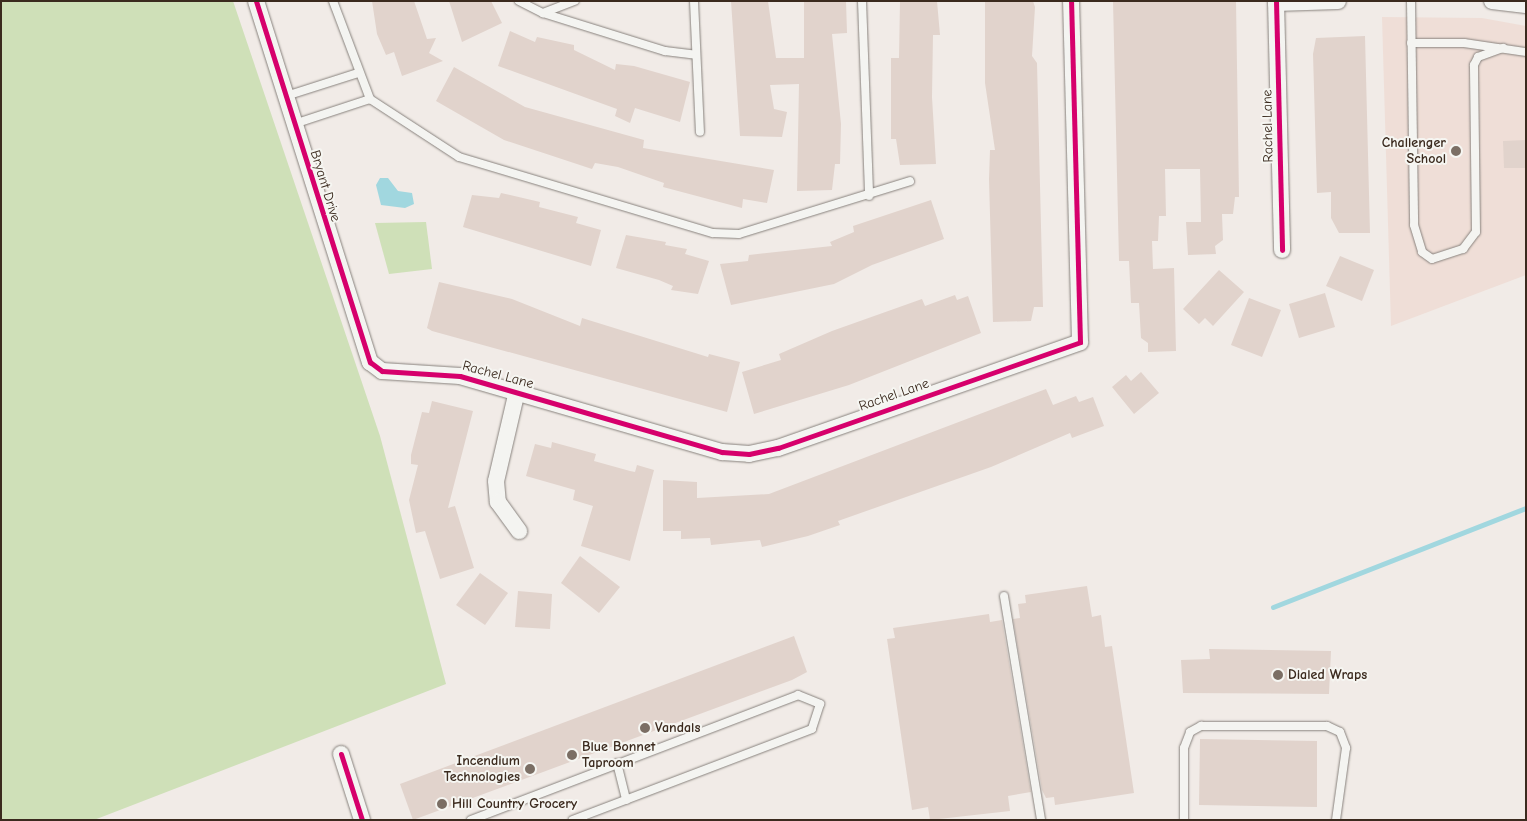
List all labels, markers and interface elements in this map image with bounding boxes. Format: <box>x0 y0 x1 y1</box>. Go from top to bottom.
street label: Rachel Lane <box>1259 89 1277 163</box>
place label: Challenger School <box>1382 135 1446 168</box>
marker: Challenger School <box>1450 145 1462 157</box>
street label: Bryant Drive <box>306 148 344 224</box>
street label: Rachel Lane <box>460 357 536 393</box>
street label: Rachel Lane <box>857 375 931 415</box>
place label: Dialed Wraps <box>1288 667 1367 683</box>
marker: Dialed Wraps <box>1272 669 1284 681</box>
place label: Vandals <box>655 720 700 736</box>
marker: Vandals <box>639 722 651 734</box>
place label: Blue Bonnet Taproom <box>582 739 655 772</box>
marker: Blue Bonnet Taproom <box>566 749 578 761</box>
place label: Incendium Technologies <box>444 753 520 786</box>
marker: Incendium Technologies <box>524 763 536 775</box>
place label: Hill Country Grocery <box>452 796 577 812</box>
marker: Hill Country Grocery <box>436 798 448 810</box>

